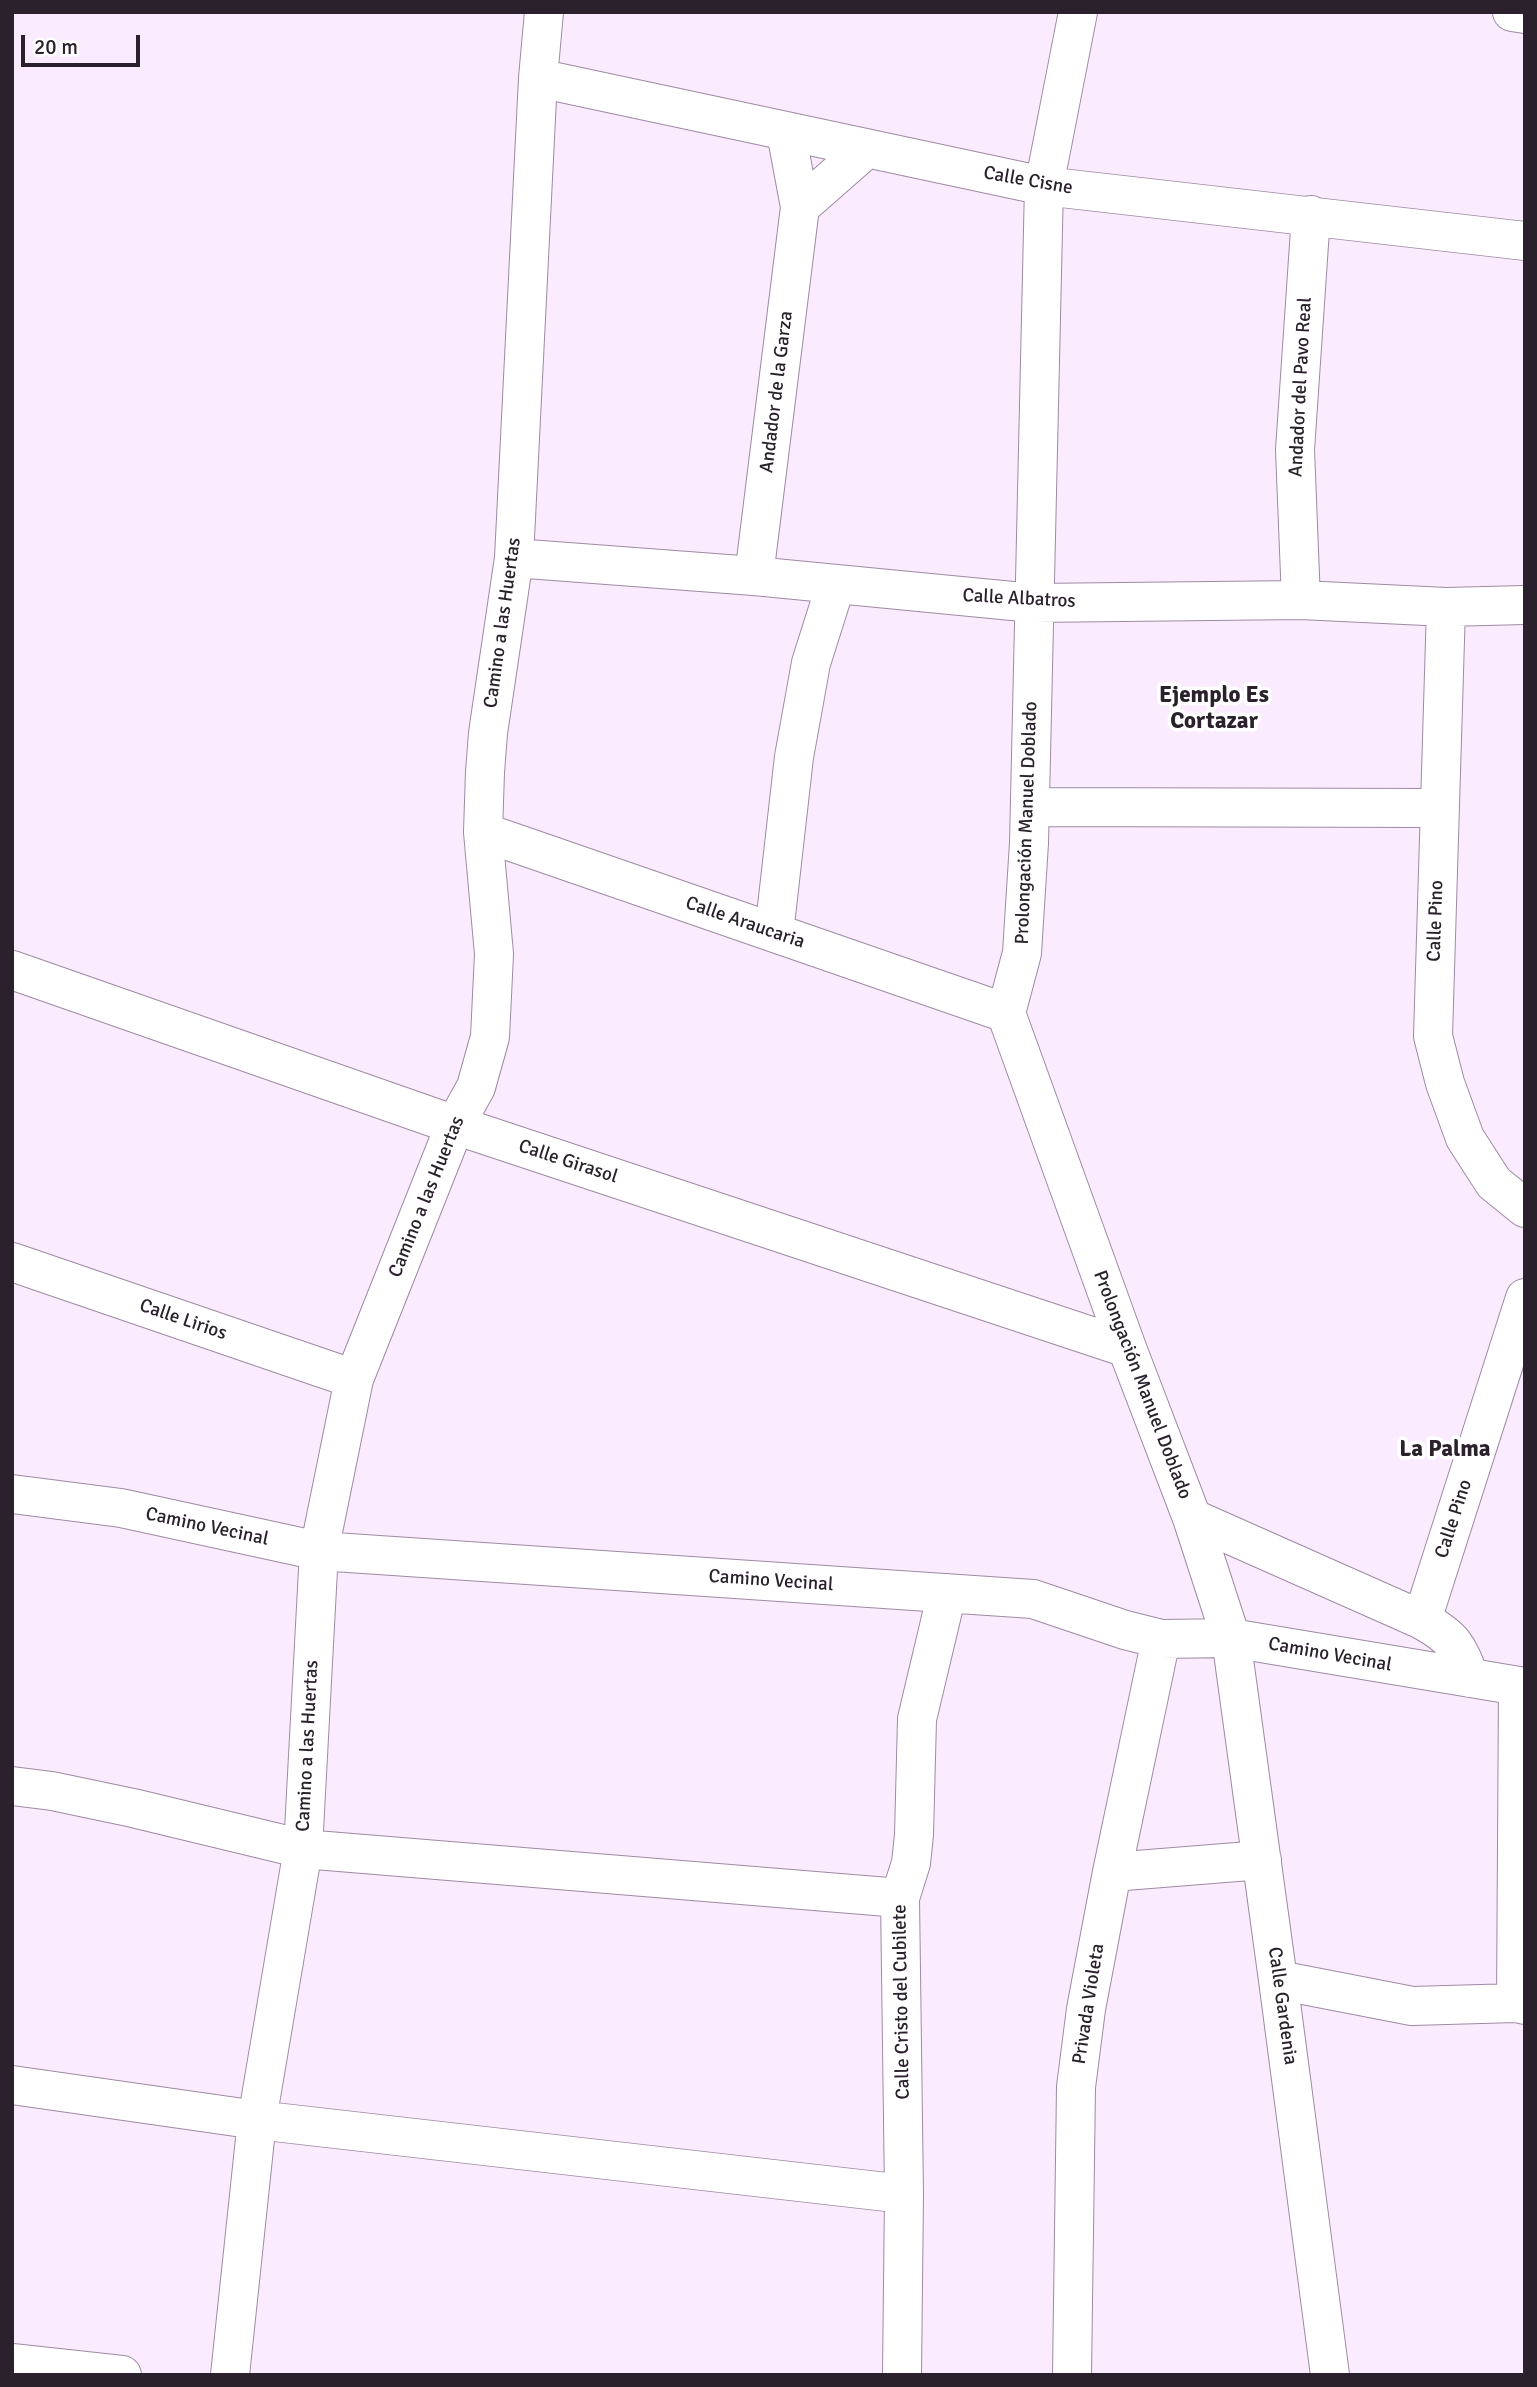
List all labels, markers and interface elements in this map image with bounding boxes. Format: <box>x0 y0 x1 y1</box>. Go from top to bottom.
scale bar <box>24 21 144 65</box>
text: 20 m <box>34 34 78 60</box>
street label: Calle Cisne <box>982 162 1074 200</box>
street label: Andador del Pavo Real <box>1285 296 1317 478</box>
street label: Andador de la Garza <box>756 310 798 474</box>
street label: Camino a las Huertas <box>480 536 526 710</box>
street label: Calle Albatros <box>962 585 1076 613</box>
district label: Ejemplo Es Cortazar <box>1159 682 1269 736</box>
street label: Prolongación Manuel Doblado <box>1011 701 1043 945</box>
street label: Calle Pino <box>1423 880 1449 962</box>
street label: Calle Araucaria <box>682 892 808 954</box>
street label: Camino a las Huertas <box>384 1113 470 1281</box>
street label: Calle Girasol <box>515 1135 621 1189</box>
street label: Prolongación Manuel Doblado <box>1088 1267 1196 1503</box>
street label: Calle Lirios <box>136 1294 230 1346</box>
district label: La Palma <box>1399 1436 1491 1464</box>
street label: Calle Pino <box>1431 1477 1477 1561</box>
street label: Camino Vecinal <box>143 1503 271 1551</box>
street label: Camino Vecinal <box>708 1565 834 1597</box>
street label: Camino Vecinal <box>1266 1633 1394 1677</box>
street label: Camino a las Huertas <box>292 1660 324 1832</box>
street label: Calle Cristo del Cubilete <box>889 1904 915 2100</box>
street label: Privada Violeta <box>1068 1942 1110 2066</box>
street label: Calle Gardenia <box>1262 1946 1302 2066</box>

